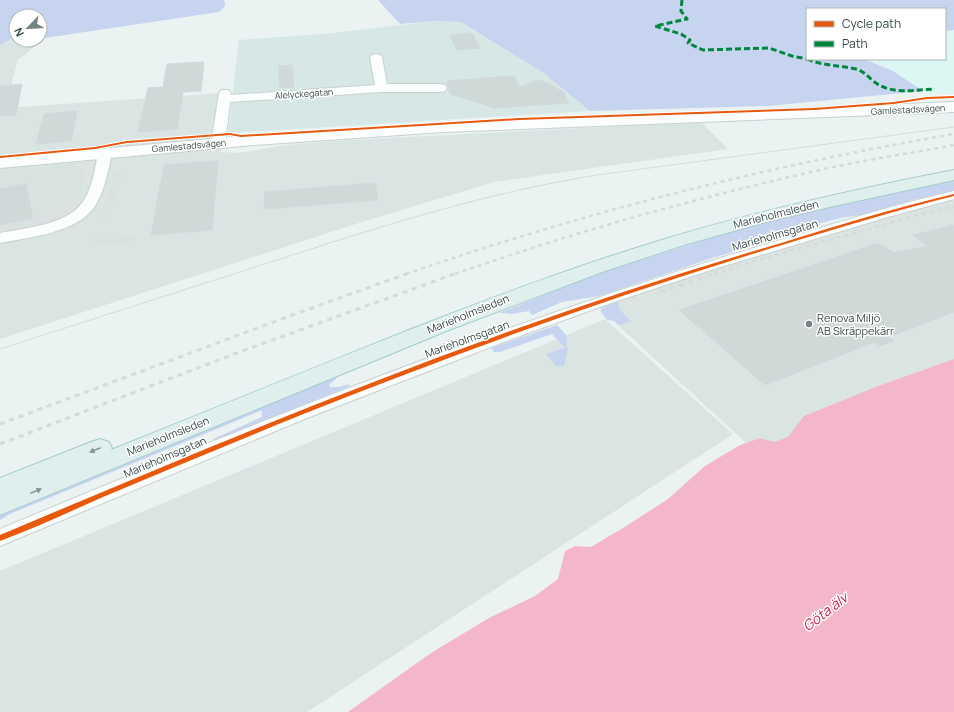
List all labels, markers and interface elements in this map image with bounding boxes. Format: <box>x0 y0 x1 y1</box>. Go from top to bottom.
north arrow <box>8 8 48 48</box>
legend <box>806 8 946 60</box>
text: Cycle path <box>842 15 901 32</box>
text: N <box>10 26 27 39</box>
text: Path <box>842 35 868 52</box>
street label: Alelyckegatan <box>274 85 334 102</box>
street label: Gamlestadsvägen <box>870 101 946 118</box>
street label: Gamlestadsvägen <box>151 136 227 155</box>
street label: Marieholmsleden <box>732 196 820 231</box>
street label: Marieholmsgatan <box>730 215 820 254</box>
street label: Marieholmsleden <box>425 290 511 337</box>
place label: Renova Miljö AB Skräppekärr <box>817 310 894 338</box>
street label: Marieholmsgatan <box>423 316 511 361</box>
marker: Renova Miljö AB Skräppekärr <box>804 319 814 329</box>
street label: Marieholmsleden <box>125 412 211 459</box>
street label: Marieholmsgatan <box>121 432 209 481</box>
one-way arrow <box>90 447 101 453</box>
one-way arrow <box>31 487 43 493</box>
water label: Göta älv <box>798 587 853 635</box>

